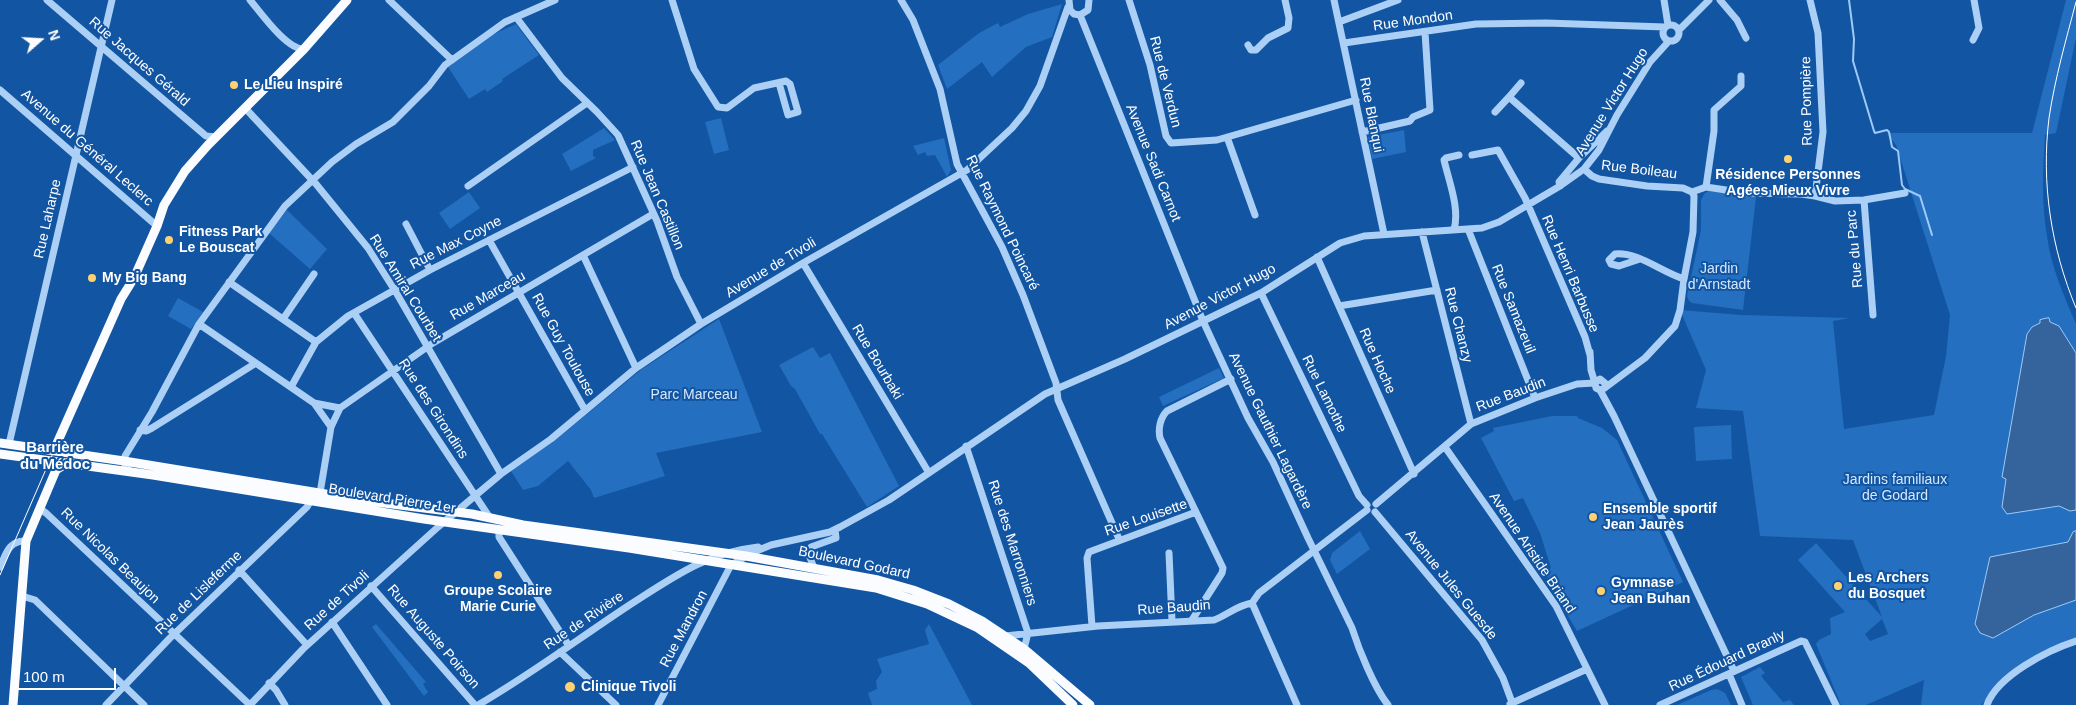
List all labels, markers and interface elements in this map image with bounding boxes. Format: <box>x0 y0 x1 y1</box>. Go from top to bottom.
street label: Rue Mondon <box>1372 7 1454 35</box>
street label: Rue Jacques Gérald <box>85 14 193 110</box>
north arrow <box>15 15 65 65</box>
text: N <box>45 28 63 43</box>
street label: Rue de Verdun <box>1146 35 1184 129</box>
street label: Avenue Victor Hugo <box>1572 45 1652 159</box>
street label: Rue Pompière <box>1798 56 1816 146</box>
street label: Rue Blanqui <box>1355 76 1387 154</box>
place label: Le Lieu Inspiré <box>244 77 343 93</box>
marker: Le Lieu Inspiré <box>228 79 240 91</box>
street label: Avenue du Général Leclerc <box>18 86 156 210</box>
street label: Avenue Sadi Carnot <box>1122 102 1184 224</box>
street label: Rue Jean Castillon <box>626 138 688 252</box>
street label: Rue Raymond Poincaré <box>962 153 1042 293</box>
marker: Résidence Personnes Agées Mieux Vivre <box>1782 153 1794 165</box>
street label: Rue Boileau <box>1600 157 1678 183</box>
place label: Résidence Personnes Agées Mieux Vivre <box>1715 167 1861 200</box>
street label: Rue Laharpe <box>31 178 65 260</box>
street label: Rue du Parc <box>1843 210 1867 288</box>
street label: Rue Max Coyne <box>407 213 505 273</box>
street label: Rue Henri Barbusse <box>1538 213 1602 335</box>
place label: Fitness Park Le Bouscat <box>179 224 262 256</box>
street label: Rue Amiral Courbet <box>365 231 445 345</box>
marker: Fitness Park Le Bouscat <box>163 234 175 246</box>
street label: Avenue de Tivoli <box>723 234 819 302</box>
street label: Avenue Victor Hugo <box>1161 260 1279 334</box>
park label: Jardin d'Arnstadt <box>1688 261 1750 294</box>
street label: Rue Samazeuil <box>1487 262 1539 356</box>
street label: Rue Marceau <box>447 268 529 324</box>
place label: My Big Bang <box>102 270 187 286</box>
marker: My Big Bang <box>86 272 98 284</box>
street label: Rue Chanzy <box>1441 286 1475 364</box>
street label: Rue Guy Toulouse <box>528 291 598 399</box>
street label: Rue Bourbaki <box>848 321 906 403</box>
street label: Rue Hoche <box>1355 326 1399 396</box>
street label: Avenue Gauthier Lagardère <box>1225 350 1315 512</box>
street label: Rue Lamothe <box>1298 353 1350 435</box>
street label: Rue des Girondins <box>394 356 472 462</box>
street label: Rue Baudin <box>1474 374 1548 416</box>
park label: Parc Marceau <box>650 387 738 403</box>
district label: Barrière du Médoc <box>20 439 90 474</box>
park label: Jardins familiaux de Godard <box>1843 472 1947 504</box>
street label: Rue des Marronniers <box>984 478 1040 608</box>
street label: Boulevard Pierre 1er <box>327 481 457 517</box>
street label: Avenue Aristide Briand <box>1485 489 1579 617</box>
street label: Rue Louisette <box>1102 496 1190 540</box>
place label: Ensemble sportif Jean Jaurès <box>1603 501 1717 534</box>
street label: Rue Nicolas Beaujon <box>57 505 163 607</box>
marker: Ensemble sportif Jean Jaurès <box>1587 511 1599 523</box>
street label: Avenue Jules Guesde <box>1401 527 1501 643</box>
street label: Boulevard Godard <box>797 543 911 583</box>
street label: Rue de Lisleferme <box>152 547 246 639</box>
street label: Rue de Tivoli <box>301 568 373 634</box>
marker: Groupe Scolaire Marie Curie <box>492 569 504 581</box>
place label: Les Archers du Bosquet <box>1848 570 1929 602</box>
place label: Gymnase Jean Buhan <box>1611 575 1690 608</box>
marker: Les Archers du Bosquet <box>1832 580 1844 592</box>
street label: Rue Auguste Poirson <box>383 582 483 692</box>
place label: Groupe Scolaire Marie Curie <box>444 583 552 616</box>
marker: Gymnase Jean Buhan <box>1595 585 1607 597</box>
street label: Rue de Rivière <box>541 588 627 654</box>
street label: Rue Mandron <box>657 588 711 670</box>
street label: Rue Baudin <box>1137 597 1211 619</box>
street label: Rue Édouard Branly <box>1666 627 1788 695</box>
scale bar <box>18 658 119 690</box>
text: 100 m <box>23 668 65 685</box>
place label: Clinique Tivoli <box>581 679 676 695</box>
marker: Clinique Tivoli <box>563 680 577 694</box>

